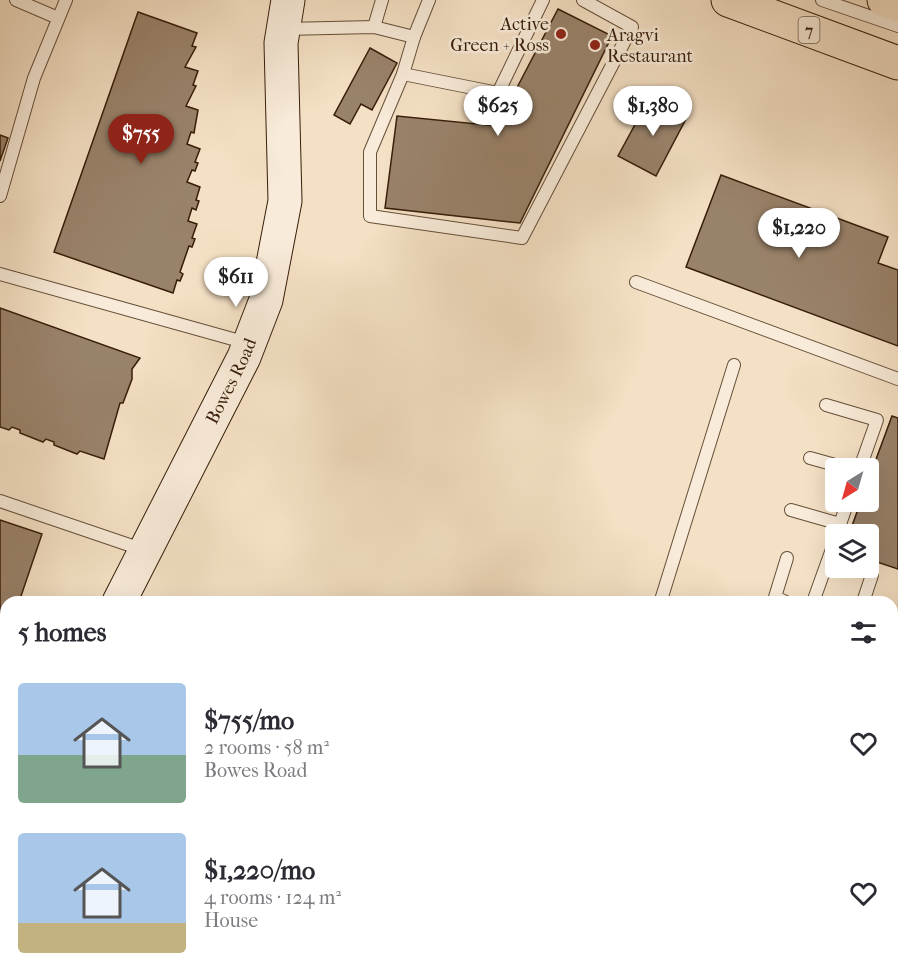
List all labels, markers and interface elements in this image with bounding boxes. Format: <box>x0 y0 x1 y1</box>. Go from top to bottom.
place label: Active Green + Ross <box>450 14 549 56</box>
road number: 7 <box>798 17 820 43</box>
place label: Aragvi Restaurant <box>606 25 694 67</box>
marker: Active Green + Ross <box>554 27 568 41</box>
marker: Aragvi Restaurant <box>588 38 602 52</box>
pin: $625 <box>462 86 534 137</box>
pin: $1,380 <box>604 86 702 137</box>
text: $625 <box>478 94 518 117</box>
text: $1,380 <box>627 94 679 117</box>
pin: $755 <box>105 114 177 165</box>
text: $755 <box>122 122 160 145</box>
pin: $1,220 <box>750 208 848 259</box>
text: $1,220 <box>772 216 826 239</box>
pin: $611 <box>200 257 272 308</box>
text: $611 <box>218 265 254 288</box>
street label: Bowes Road <box>202 335 261 428</box>
north arrow <box>825 458 879 512</box>
map controls <box>825 458 879 578</box>
button: layers <box>825 524 879 578</box>
icon: filters <box>847 616 880 649</box>
text: 5 homes <box>18 617 106 648</box>
text: $755/mo <box>204 705 294 736</box>
icon: home <box>66 707 138 779</box>
icon: heart <box>847 727 880 760</box>
text: 2 rooms · 58 m² <box>204 736 329 759</box>
text: Bowes Road <box>204 759 307 782</box>
text: $1,220/mo <box>204 855 315 886</box>
icon: home <box>66 857 138 929</box>
icon: heart <box>847 877 880 910</box>
text: 4 rooms · 124 m² <box>204 886 341 909</box>
text: House <box>204 909 258 932</box>

